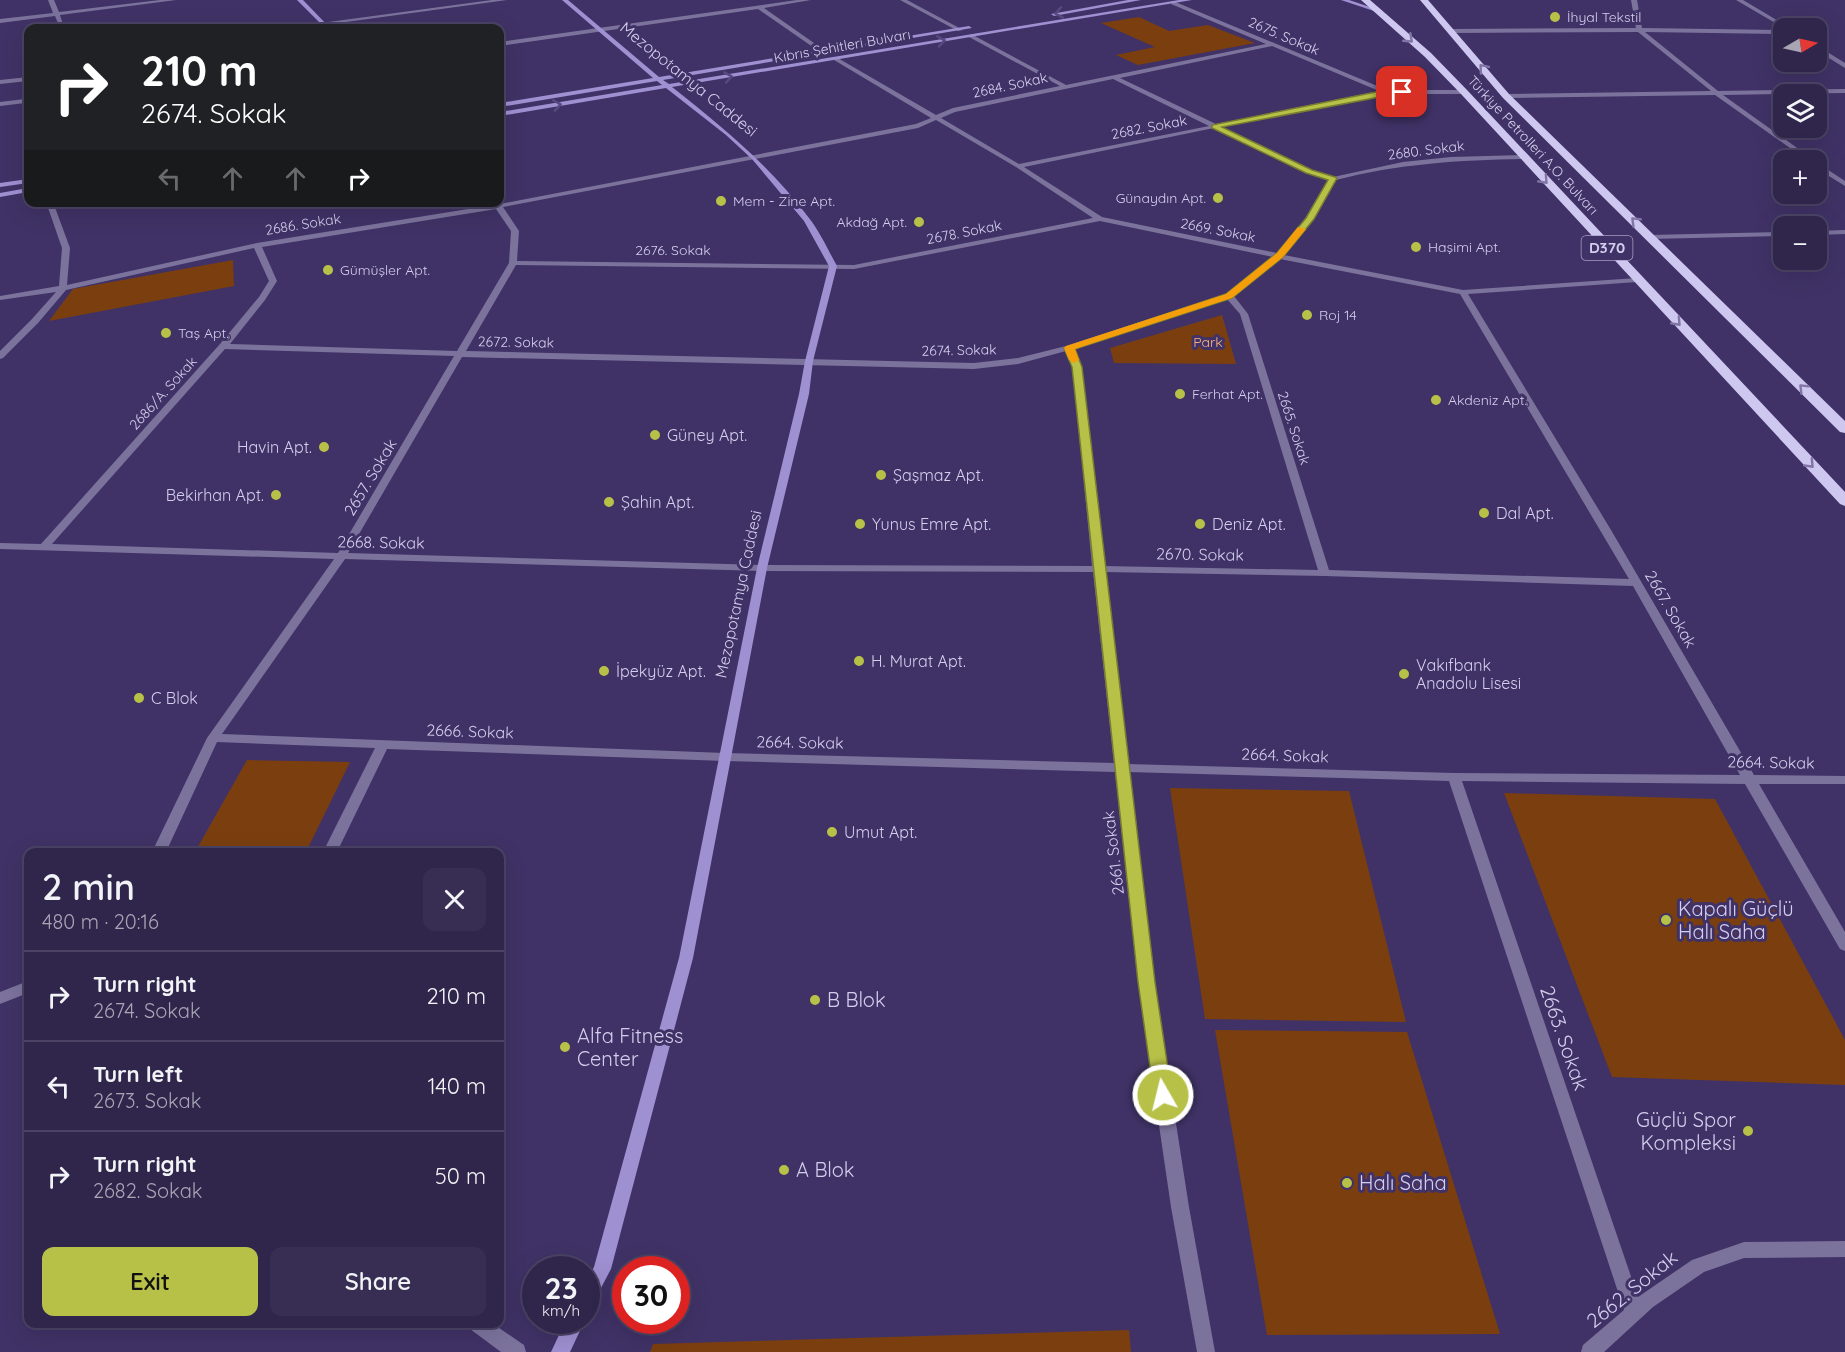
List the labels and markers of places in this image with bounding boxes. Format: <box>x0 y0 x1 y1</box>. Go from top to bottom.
place label: İhyal Tekstil <box>1567 8 1642 26</box>
marker: İhyal Tekstil <box>1548 10 1562 24</box>
pin <box>1376 66 1427 117</box>
place label: Günaydın Apt. <box>1116 189 1206 207</box>
marker: Günaydın Apt. <box>1211 191 1225 205</box>
place label: Mem - Zine Apt. <box>733 192 835 210</box>
marker: Mem - Zine Apt. <box>714 194 728 208</box>
place label: Akdağ Apt. <box>836 213 907 231</box>
marker: Akdağ Apt. <box>912 215 926 229</box>
place label: Haşimi Apt. <box>1428 238 1501 256</box>
marker: Haşimi Apt. <box>1409 240 1423 254</box>
place label: Gümüşler Apt. <box>340 261 430 279</box>
marker: Gümüşler Apt. <box>321 263 335 277</box>
place label: Roj 14 <box>1319 306 1357 324</box>
marker: Roj 14 <box>1300 308 1314 322</box>
place label: Taş Apt. <box>178 324 229 342</box>
marker: Taş Apt. <box>159 326 173 340</box>
place label: Ferhat Apt. <box>1192 385 1263 403</box>
marker: Ferhat Apt. <box>1173 387 1187 401</box>
place label: Akdeniz Apt. <box>1448 391 1527 409</box>
marker: Akdeniz Apt. <box>1429 393 1443 407</box>
place label: Güney Apt. <box>667 425 747 445</box>
marker: Güney Apt. <box>648 428 662 442</box>
place label: Havin Apt. <box>237 437 312 457</box>
marker: Havin Apt. <box>317 440 331 454</box>
place label: Şaşmaz Apt. <box>893 465 984 485</box>
marker: Şaşmaz Apt. <box>874 468 888 482</box>
place label: Bekirhan Apt. <box>166 485 264 505</box>
marker: Bekirhan Apt. <box>269 488 283 502</box>
place label: Şahin Apt. <box>621 492 694 512</box>
marker: Şahin Apt. <box>602 495 616 509</box>
place label: Dal Apt. <box>1496 503 1554 523</box>
marker: Dal Apt. <box>1477 506 1491 520</box>
place label: Yunus Emre Apt. <box>872 514 991 534</box>
place label: Deniz Apt. <box>1212 514 1286 534</box>
marker: Yunus Emre Apt. <box>853 517 867 531</box>
marker: Deniz Apt. <box>1193 517 1207 531</box>
place label: H. Murat Apt. <box>871 651 966 671</box>
marker: H. Murat Apt. <box>852 654 866 668</box>
place label: Vakıfbank Anadolu Lisesi <box>1416 655 1521 693</box>
place label: İpekyüz Apt. <box>616 661 706 681</box>
marker: İpekyüz Apt. <box>597 664 611 678</box>
marker: Vakıfbank Anadolu Lisesi <box>1397 667 1411 681</box>
place label: C Blok <box>151 688 198 708</box>
marker: C Blok <box>132 691 146 705</box>
place label: Umut Apt. <box>844 822 917 842</box>
marker: Umut Apt. <box>825 825 839 839</box>
place label: Kapalı Güçlü Halı Saha <box>1678 896 1794 944</box>
marker: Kapalı Güçlü Halı Saha <box>1659 913 1673 927</box>
place label: B Blok <box>827 987 886 1012</box>
marker: B Blok <box>808 993 822 1007</box>
place label: Alfa Fitness Center <box>577 1023 683 1071</box>
marker: Alfa Fitness Center <box>558 1040 572 1054</box>
place label: Güçlü Spor Kompleksi <box>1636 1107 1736 1155</box>
marker: Güçlü Spor Kompleksi <box>1741 1124 1755 1138</box>
place label: A Blok <box>796 1157 855 1182</box>
marker: A Blok <box>777 1163 791 1177</box>
place label: Halı Saha <box>1359 1170 1447 1195</box>
marker: Halı Saha <box>1340 1176 1354 1190</box>

